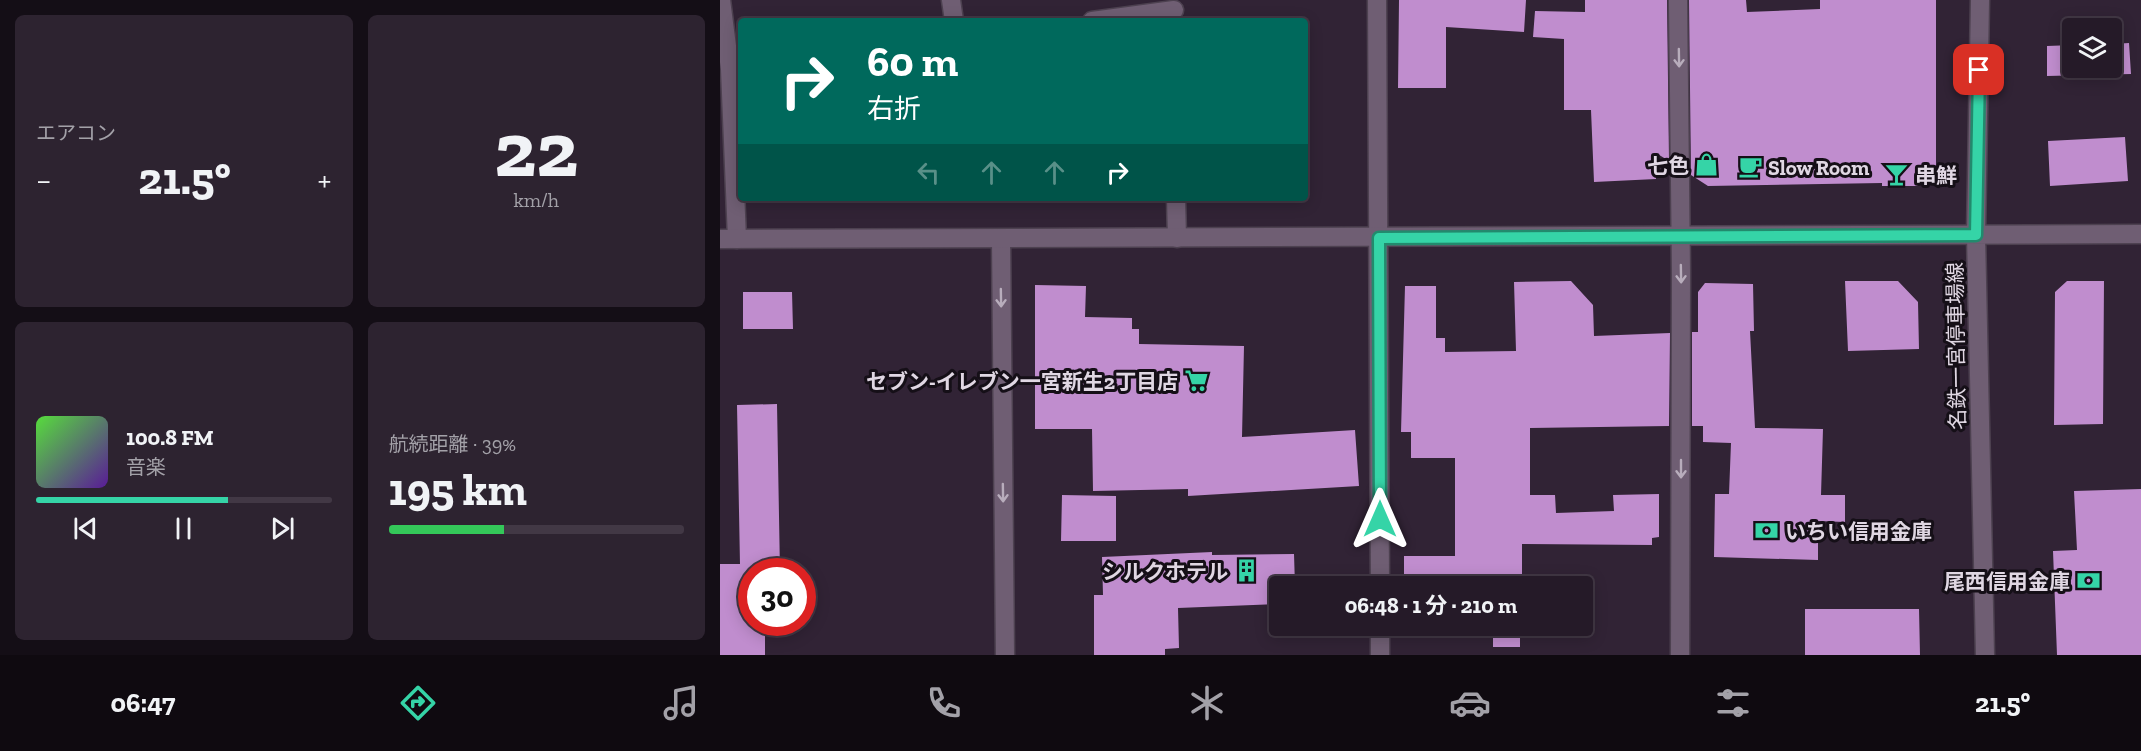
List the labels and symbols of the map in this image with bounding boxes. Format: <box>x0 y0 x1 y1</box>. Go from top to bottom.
pin <box>1953 44 2004 95</box>
one-way arrow <box>1673 48 1685 68</box>
shop icon: 七色 <box>1694 152 1720 178</box>
place label: 七色 <box>1647 153 1689 178</box>
cafe icon: Slow Room <box>1737 154 1763 180</box>
place label: Slow Room <box>1768 155 1870 180</box>
bar icon: 串鮮 <box>1884 162 1910 188</box>
place label: 串鮮 <box>1915 163 1957 188</box>
street label: 名鉄一宮停車場線 <box>1942 262 1970 430</box>
one-way arrow <box>1675 264 1687 284</box>
one-way arrow <box>996 287 1007 307</box>
supermarket icon: セブン-イレブン一宮新生2丁目店 <box>1183 368 1209 394</box>
place label: セブン-イレブン一宮新生2丁目店 <box>866 369 1178 394</box>
one-way arrow <box>1675 459 1687 479</box>
one-way arrow <box>998 482 1009 502</box>
position arrow <box>1348 487 1412 551</box>
bank icon: いちい信用金庫 <box>1754 518 1780 544</box>
place label: いちい信用金庫 <box>1785 519 1932 544</box>
speed limit sign: 30 <box>738 558 816 636</box>
building icon: シルクホテル <box>1233 558 1259 584</box>
place label: シルクホテル <box>1102 559 1228 584</box>
bank icon: 尾西信用金庫 <box>2075 568 2101 594</box>
place label: 尾西信用金庫 <box>1944 569 2070 594</box>

